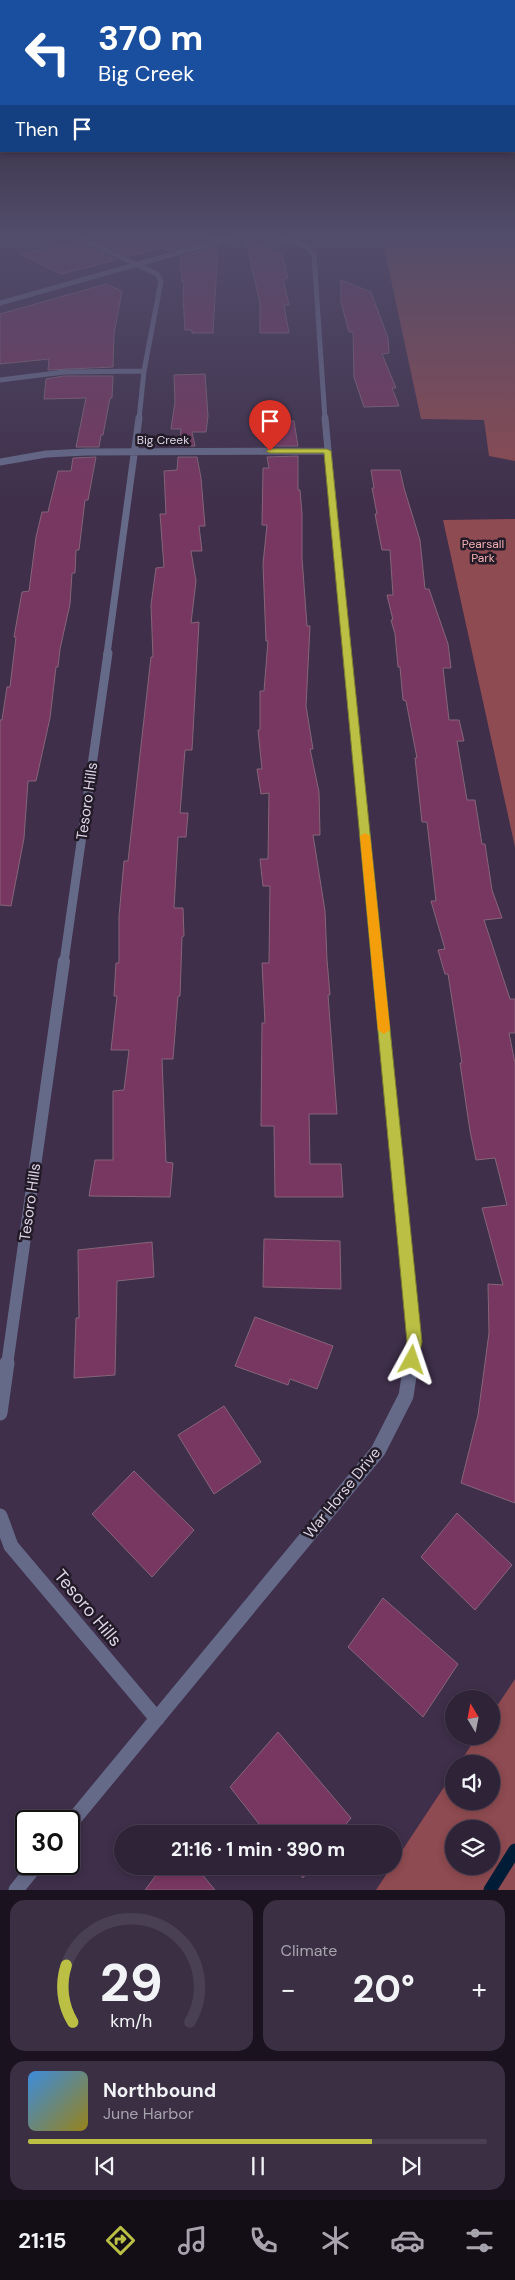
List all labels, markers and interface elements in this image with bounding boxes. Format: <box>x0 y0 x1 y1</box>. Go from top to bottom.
text: 370 m <box>98 15 203 61</box>
icon: left <box>15 20 80 85</box>
text: Big Creek <box>98 59 194 88</box>
icon: arrive <box>68 115 96 143</box>
text: Then <box>15 117 58 142</box>
pin <box>249 400 291 451</box>
icon: arrive <box>256 407 284 435</box>
street label: Big Creek <box>137 432 189 448</box>
park label: Pearsall Park <box>462 536 504 566</box>
street label: Tesoro Hills <box>72 761 102 841</box>
street label: Tesoro Hills <box>15 1162 45 1242</box>
position arrow <box>385 1333 437 1385</box>
street label: War Horse Drive <box>299 1443 385 1543</box>
street label: Tesoro Hills <box>49 1564 127 1652</box>
north arrow <box>445 1690 500 1745</box>
map controls <box>445 1690 500 1875</box>
button: sound <box>445 1755 500 1810</box>
speed limit sign: 30 <box>15 1810 80 1875</box>
button: layers <box>445 1820 500 1875</box>
text: 21:16 · 1 min · 390 m <box>171 1837 345 1862</box>
text: Climate <box>281 1940 337 1961</box>
text: 29 <box>100 1949 163 2017</box>
text: 20° <box>353 1964 415 2014</box>
text: − <box>281 1971 296 2008</box>
text: + <box>472 1971 487 2008</box>
text: km/h <box>110 2009 152 2033</box>
text: Northbound <box>103 2078 216 2103</box>
text: June Harbor <box>103 2103 194 2124</box>
icon: previous <box>91 2152 119 2180</box>
icon: pause <box>244 2152 272 2180</box>
icon: next <box>397 2152 425 2180</box>
icon: directions <box>103 2223 138 2258</box>
icon: music <box>175 2223 210 2258</box>
icon: phone <box>246 2223 281 2258</box>
icon: climate <box>318 2223 353 2258</box>
icon: car <box>390 2223 425 2258</box>
icon: filters <box>462 2223 497 2258</box>
text: 21:15 <box>18 2226 66 2255</box>

